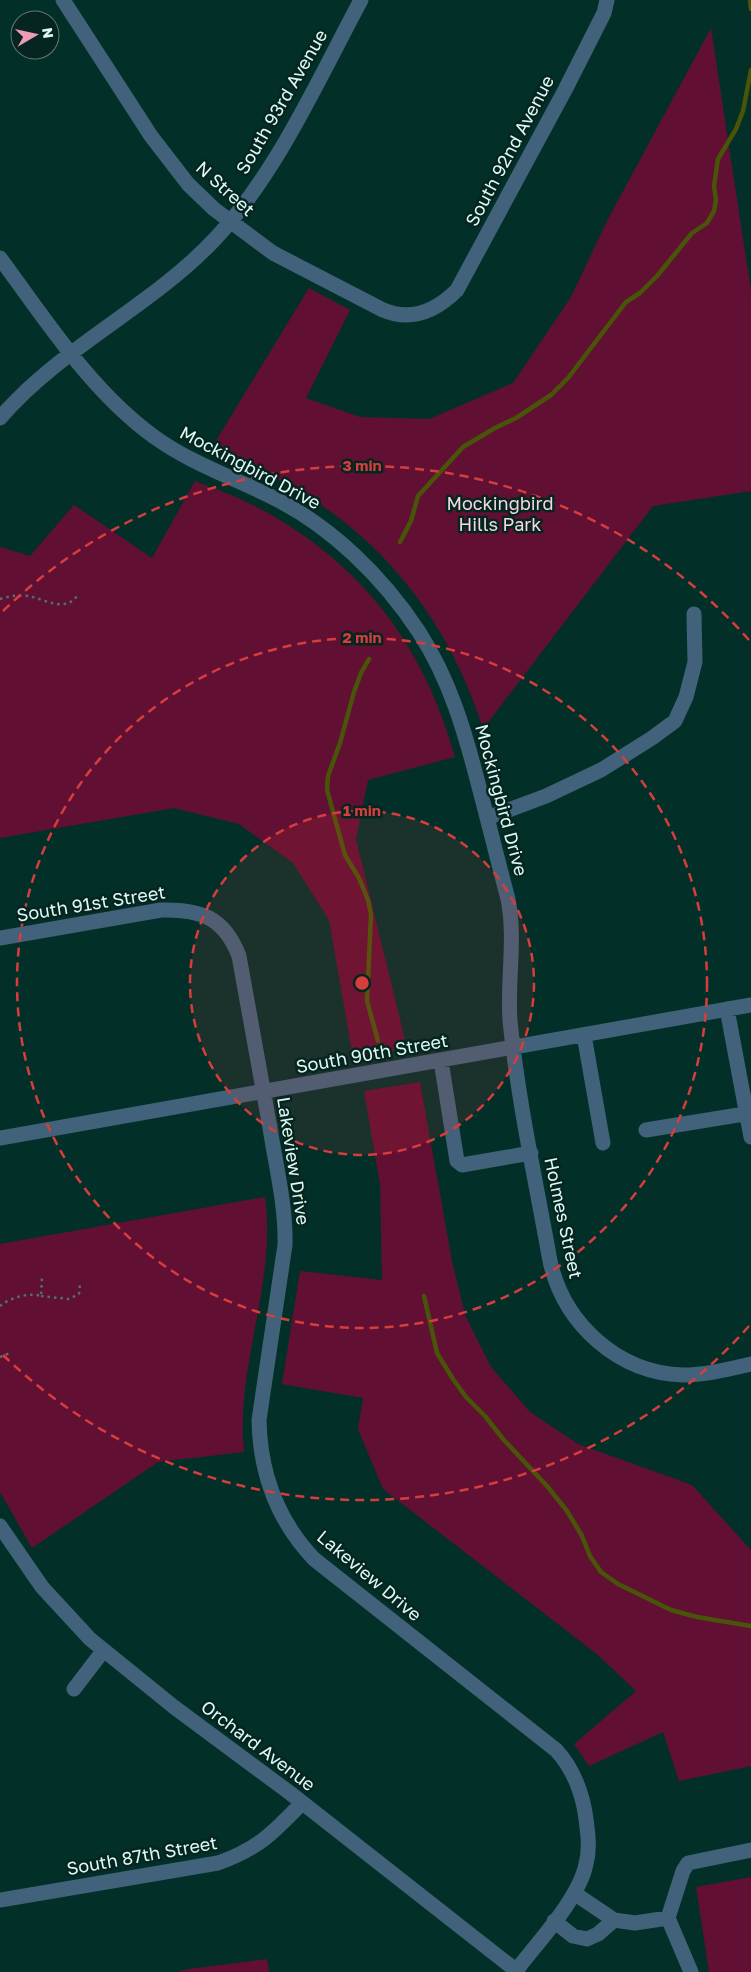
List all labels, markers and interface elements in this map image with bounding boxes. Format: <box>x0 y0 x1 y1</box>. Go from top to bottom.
north arrow <box>10 10 60 60</box>
street label: South 93rd Avenue <box>231 25 332 178</box>
text: N <box>39 26 58 39</box>
street label: South 92nd Avenue <box>460 71 558 230</box>
street label: N Street <box>192 156 260 220</box>
street label: Mockingbird Drive <box>176 421 325 513</box>
text: 3 min <box>342 456 382 474</box>
park label: Mockingbird Hills Park <box>446 492 554 535</box>
text: 2 min <box>342 628 382 646</box>
street label: Mockingbird Drive <box>471 721 533 878</box>
text: 1 min <box>343 801 381 819</box>
street label: South 91st Street <box>15 880 167 926</box>
centre of rings <box>353 974 371 992</box>
street label: South 90th Street <box>294 1029 450 1077</box>
street label: Lakeview Drive <box>273 1095 315 1226</box>
street label: Holmes Street <box>540 1155 588 1281</box>
street label: Lakeview Drive <box>313 1525 426 1625</box>
street label: Orchard Avenue <box>197 1695 320 1795</box>
street label: South 87th Street <box>65 1831 219 1879</box>

